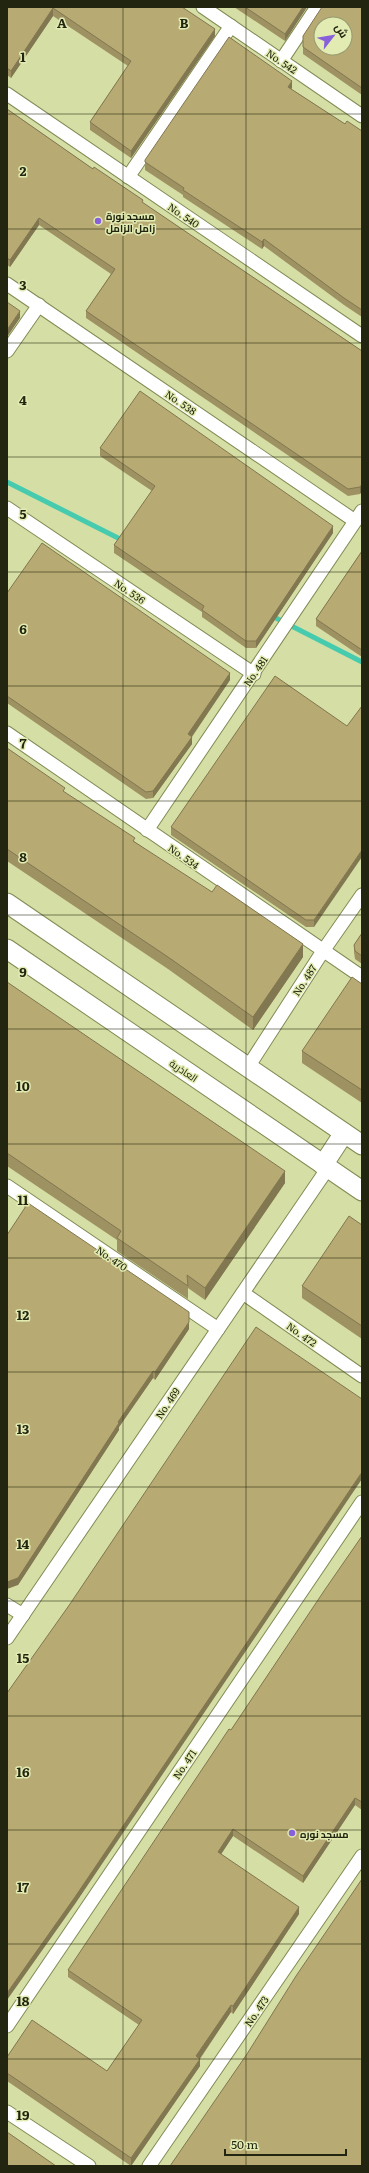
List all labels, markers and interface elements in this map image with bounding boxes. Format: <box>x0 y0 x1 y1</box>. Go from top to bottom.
text: A <box>57 13 67 32</box>
text: B <box>180 13 189 32</box>
north arrow <box>313 16 353 56</box>
text: ش <box>332 20 353 41</box>
street label: No. 542 <box>263 45 301 77</box>
text: 1 <box>20 47 26 66</box>
text: 2 <box>20 161 27 180</box>
street label: No. 540 <box>165 199 203 231</box>
place label: مسجد نورة زامل الزامل <box>106 208 155 235</box>
marker: مسجد نورة زامل الزامل <box>93 216 103 226</box>
text: 3 <box>19 275 27 294</box>
street label: No. 538 <box>162 386 200 418</box>
text: 4 <box>19 390 27 409</box>
text: 5 <box>19 504 27 523</box>
street label: No. 536 <box>111 575 149 607</box>
text: 6 <box>19 619 27 638</box>
street label: No. 481 <box>239 653 271 689</box>
text: 7 <box>19 733 27 752</box>
street label: No. 534 <box>165 840 203 872</box>
text: 8 <box>19 847 27 866</box>
street label: No. 487 <box>288 961 320 999</box>
text: 9 <box>19 962 27 981</box>
street label: العاذرية <box>167 1055 201 1085</box>
text: 10 <box>16 1076 30 1095</box>
text: 11 <box>18 1190 29 1209</box>
street label: No. 470 <box>93 1242 131 1274</box>
text: 12 <box>17 1305 29 1324</box>
street label: No. 472 <box>284 1318 320 1350</box>
street label: No. 469 <box>151 1384 183 1422</box>
text: 13 <box>17 1419 29 1438</box>
text: 14 <box>17 1534 30 1553</box>
text: 15 <box>17 1648 29 1667</box>
street label: No. 471 <box>168 1746 200 1782</box>
text: 16 <box>17 1762 30 1781</box>
place label: مسجد نوره <box>300 1826 349 1841</box>
marker: مسجد نوره <box>287 1828 297 1838</box>
text: 17 <box>17 1877 29 1896</box>
text: 18 <box>16 1991 30 2010</box>
street label: No. 473 <box>240 1993 272 2029</box>
text: 19 <box>17 2105 30 2124</box>
scale bar <box>225 2131 346 2157</box>
text: 50 m <box>231 2135 258 2153</box>

